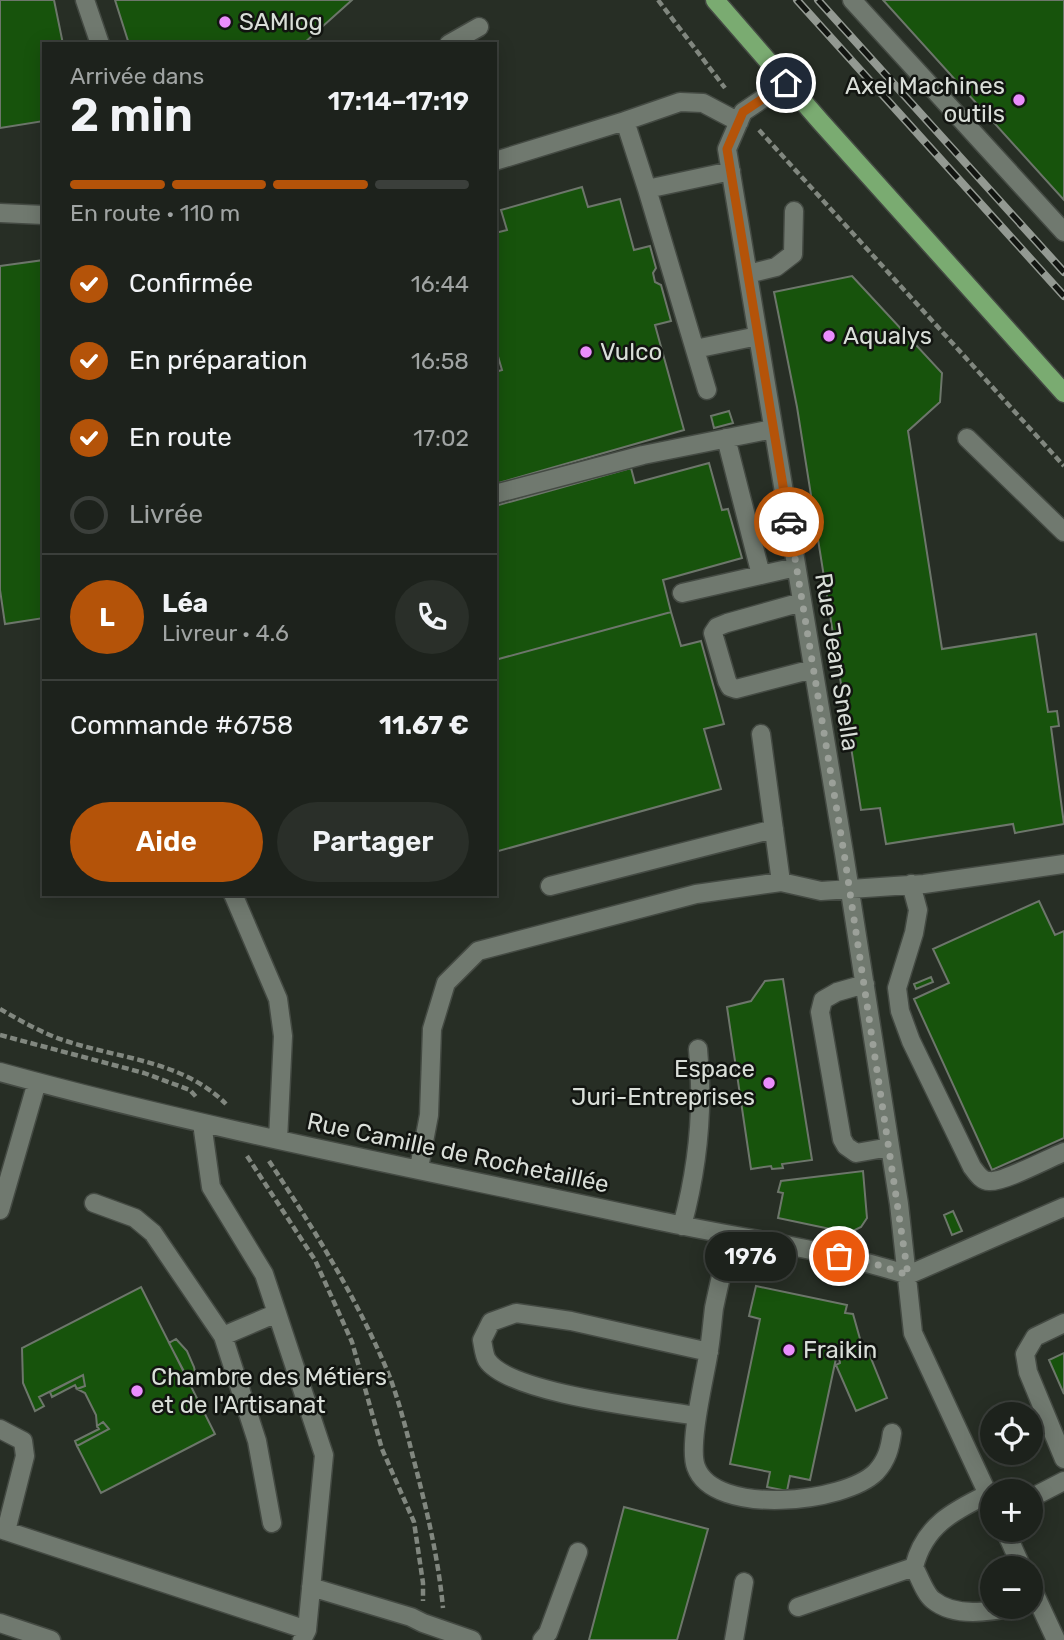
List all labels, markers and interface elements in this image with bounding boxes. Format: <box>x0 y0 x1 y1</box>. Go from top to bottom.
place label: SAMlog <box>239 8 323 36</box>
marker: SAMlog <box>217 14 233 30</box>
pin <box>756 53 816 113</box>
text: Arrivée dans <box>70 62 204 90</box>
icon: home <box>767 64 805 102</box>
place label: Axel Machines outils <box>845 72 1005 128</box>
text: 17:14–17:19 <box>328 86 469 117</box>
text: 2 min <box>70 88 193 143</box>
marker: Axel Machines outils <box>1011 92 1027 108</box>
text: En route · 110 m <box>70 199 240 227</box>
icon: check <box>70 265 108 303</box>
text: Confirmée <box>129 268 253 299</box>
text: 16:44 <box>411 270 469 298</box>
place label: Aqualys <box>843 322 932 350</box>
marker: Aqualys <box>821 328 837 344</box>
place label: Vulco <box>600 338 662 366</box>
icon: check <box>70 342 108 380</box>
marker: Vulco <box>578 344 594 360</box>
text: En préparation <box>129 345 307 376</box>
text: 16:58 <box>411 347 469 375</box>
icon: check <box>70 419 108 457</box>
text: En route <box>129 422 232 453</box>
text: 17:02 <box>413 424 469 452</box>
courier <box>754 487 824 557</box>
text: Livrée <box>129 499 203 530</box>
icon: car <box>770 503 808 541</box>
street label: Rue Jean Snella <box>809 571 865 753</box>
button: phone <box>395 580 469 654</box>
text: Léa <box>162 588 208 619</box>
text: L <box>99 602 115 633</box>
text: Livreur · 4.6 <box>162 619 289 647</box>
text: Commande #6758 <box>70 710 293 741</box>
text: 11.67 € <box>379 710 469 741</box>
button: Aide <box>70 802 263 882</box>
button: Partager <box>277 802 469 882</box>
place label: Espace Juri-Entreprises <box>571 1055 755 1111</box>
marker: Espace Juri-Entreprises <box>761 1075 777 1091</box>
street label: Rue Camille de Rochetaillée <box>304 1107 612 1199</box>
pin <box>809 1226 869 1286</box>
callout: 1976 <box>706 1232 797 1280</box>
icon: bag <box>820 1237 858 1275</box>
text: 1976 <box>724 1242 777 1270</box>
place label: Fraikin <box>803 1336 877 1364</box>
marker: Fraikin <box>781 1342 797 1358</box>
place label: Chambre des Métiers et de l'Artisanat <box>151 1363 387 1419</box>
marker: Chambre des Métiers et de l'Artisanat <box>129 1383 145 1399</box>
map controls <box>980 1402 1043 1619</box>
button: locate <box>980 1402 1043 1465</box>
button: + <box>980 1479 1043 1542</box>
button: − <box>980 1556 1043 1619</box>

